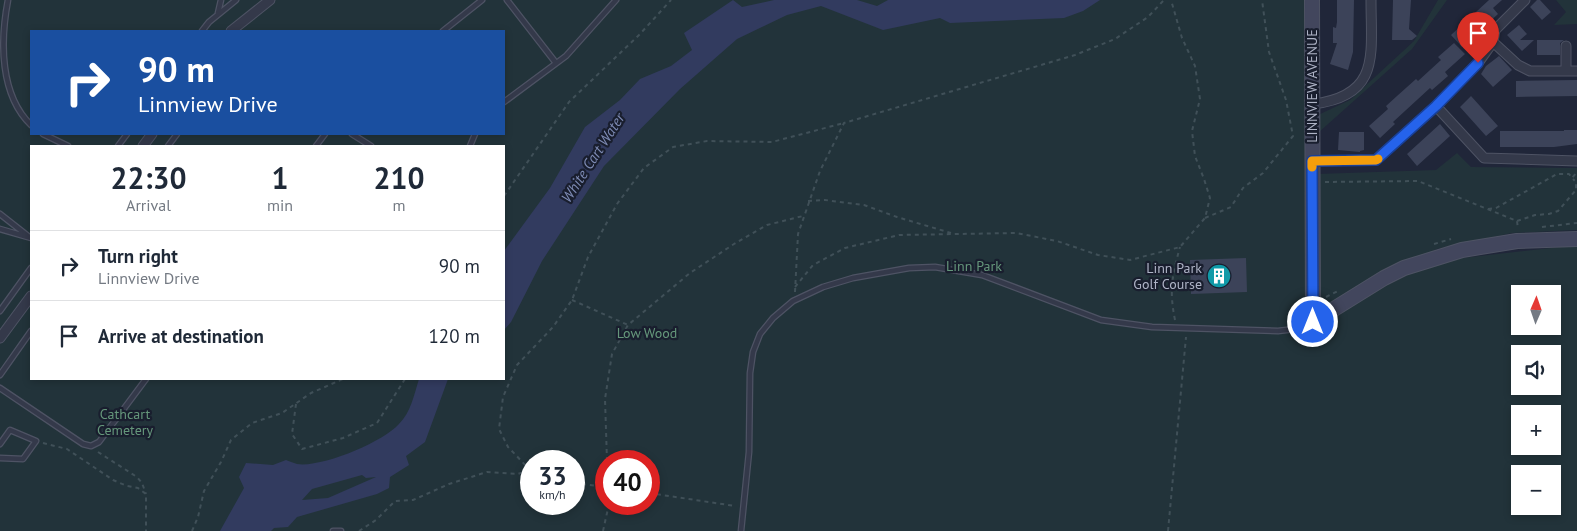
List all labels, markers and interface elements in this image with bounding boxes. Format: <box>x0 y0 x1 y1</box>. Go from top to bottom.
pin <box>1457 12 1499 63</box>
icon: arrive <box>1464 19 1492 47</box>
street label: LINNVIEW AVENUE <box>1303 29 1321 143</box>
text: 90 m <box>138 46 215 92</box>
icon: right <box>55 50 120 115</box>
text: Linnview Drive <box>138 90 278 118</box>
water label: White Cart Water <box>557 109 629 206</box>
text: 22:30 <box>110 158 187 197</box>
text: 1 <box>272 158 289 197</box>
text: 210 <box>373 158 425 197</box>
text: Arrival <box>126 195 171 215</box>
text: min <box>267 195 293 215</box>
text: m <box>393 195 406 215</box>
text: Turn right <box>98 244 178 268</box>
icon: right <box>55 252 83 280</box>
text: 90 m <box>439 254 480 278</box>
park label: Linn Park <box>946 257 1002 275</box>
place label: Linn Park Golf Course <box>1133 259 1202 293</box>
building icon: Linn Park Golf Course <box>1206 263 1232 289</box>
text: Linnview Drive <box>98 268 200 288</box>
north arrow <box>1511 285 1561 335</box>
map controls <box>1511 285 1561 515</box>
position arrow <box>1286 295 1338 347</box>
icon: arrive <box>55 322 83 350</box>
text: Arrive at destination <box>98 324 264 348</box>
text: 120 m <box>428 324 480 348</box>
park label: Low Wood <box>617 324 677 342</box>
button: sound <box>1511 345 1561 395</box>
park label: Cathcart Cemetery <box>97 405 154 439</box>
button: + <box>1511 405 1561 455</box>
speed limit sign: 40 <box>595 450 660 515</box>
text: 33 <box>538 460 567 492</box>
button: − <box>1511 465 1561 515</box>
text: km/h <box>539 487 566 502</box>

